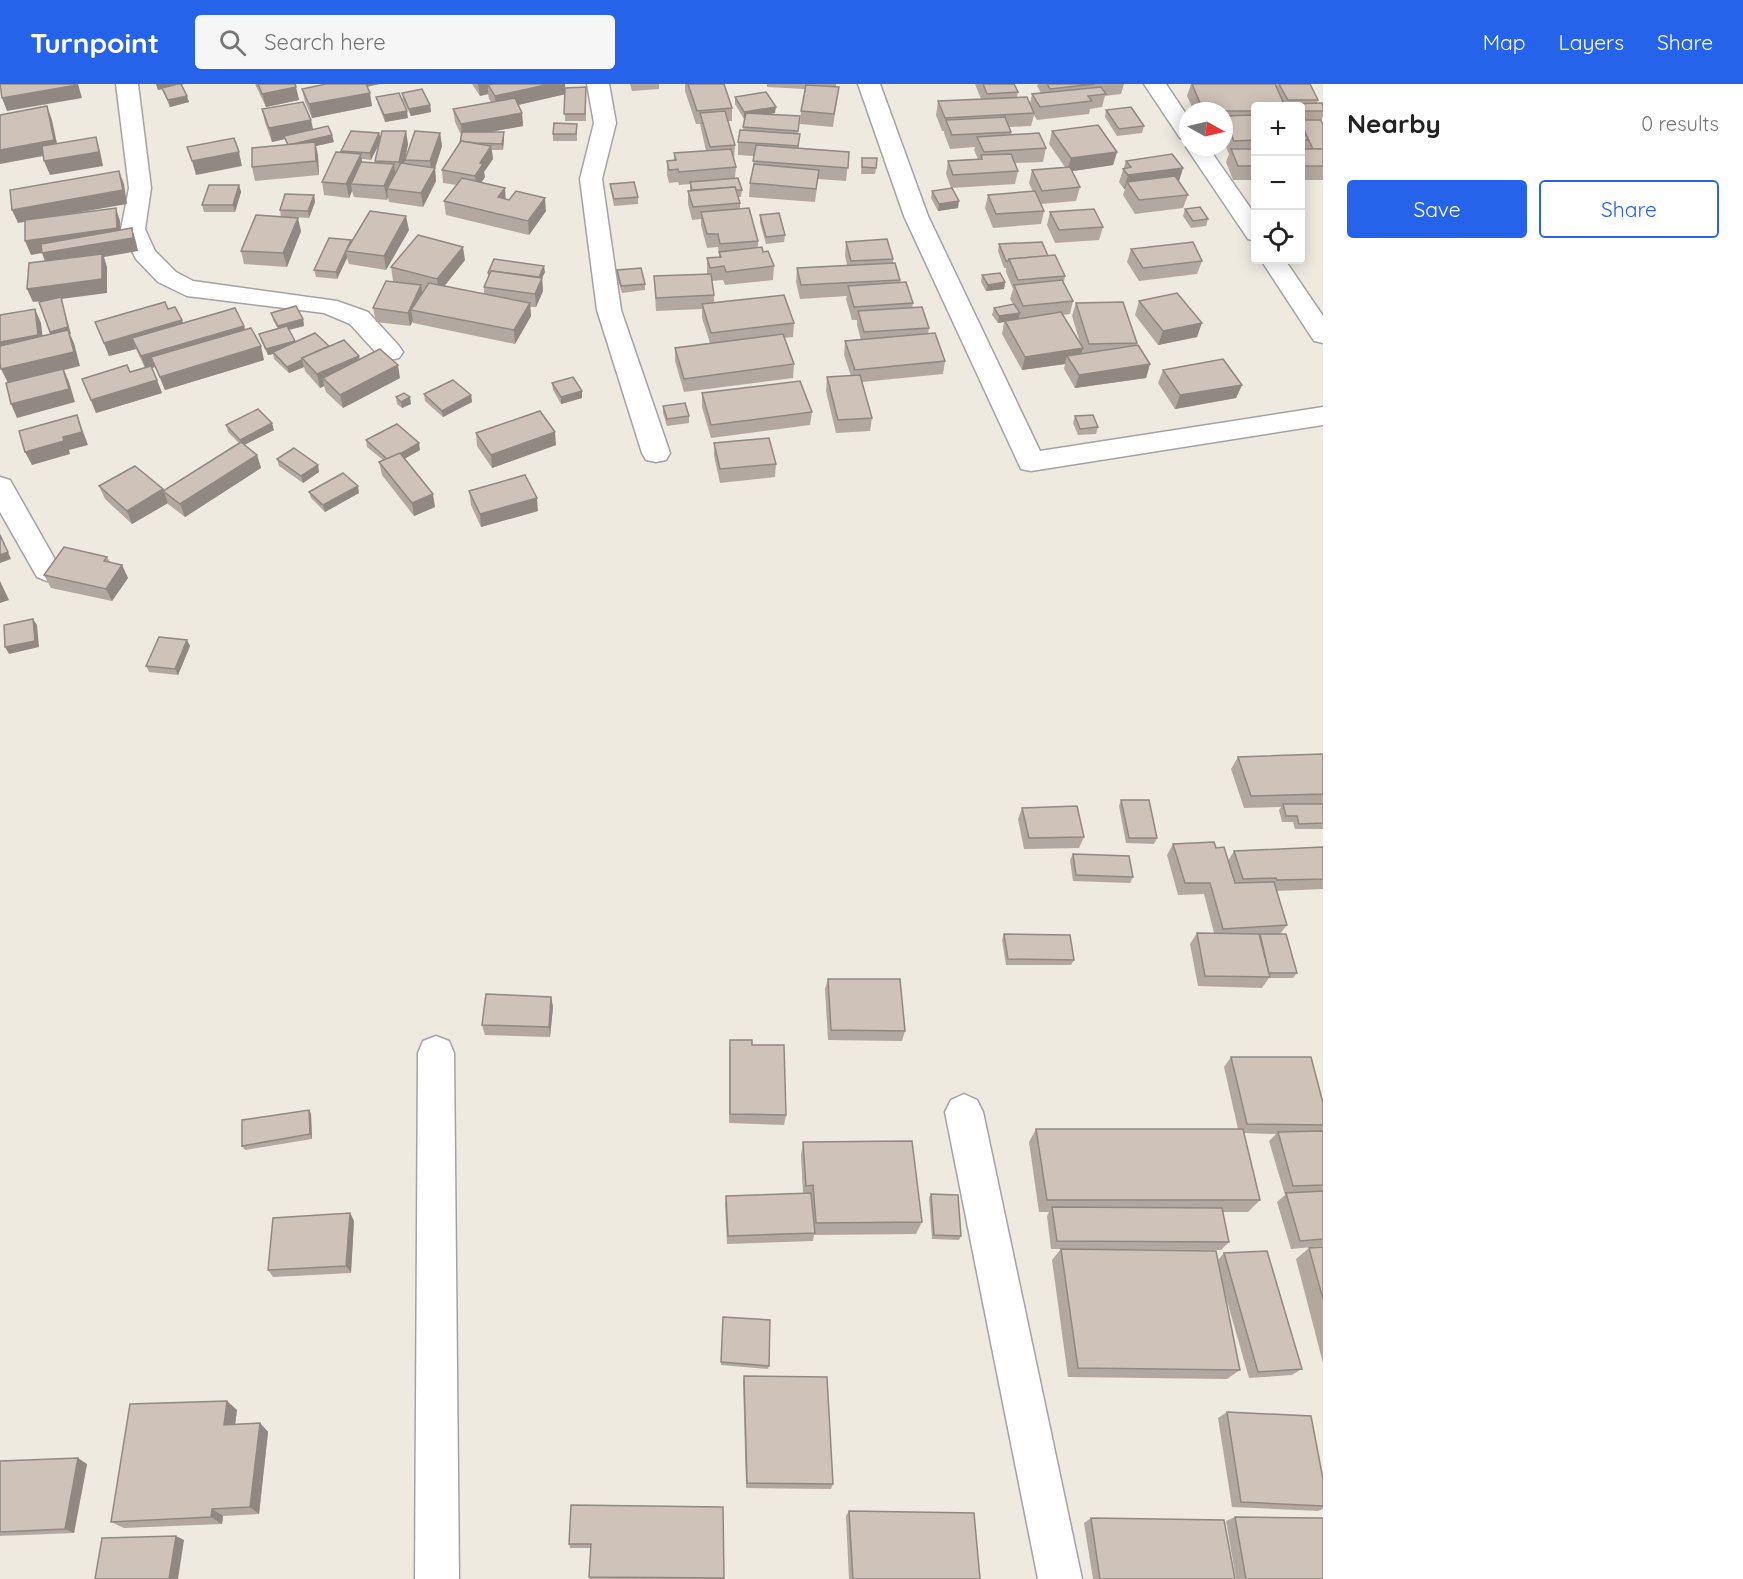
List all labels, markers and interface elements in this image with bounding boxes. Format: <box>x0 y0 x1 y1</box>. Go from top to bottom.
search box <box>195 15 615 69</box>
text: Turnpoint <box>30 25 159 60</box>
icon: search <box>216 26 249 59</box>
text: Search here <box>264 28 386 56</box>
text: Map <box>1483 29 1526 55</box>
text: Layers <box>1559 29 1624 55</box>
text: Share <box>1657 29 1713 55</box>
north arrow <box>1179 102 1233 156</box>
map controls <box>1251 102 1305 264</box>
button: + <box>1251 102 1305 156</box>
text: Nearby <box>1347 107 1441 140</box>
text: 0 results <box>1641 111 1719 136</box>
button: − <box>1251 156 1305 210</box>
button: Save <box>1347 180 1527 238</box>
button: Share <box>1539 180 1719 238</box>
button: locate <box>1251 210 1305 264</box>

